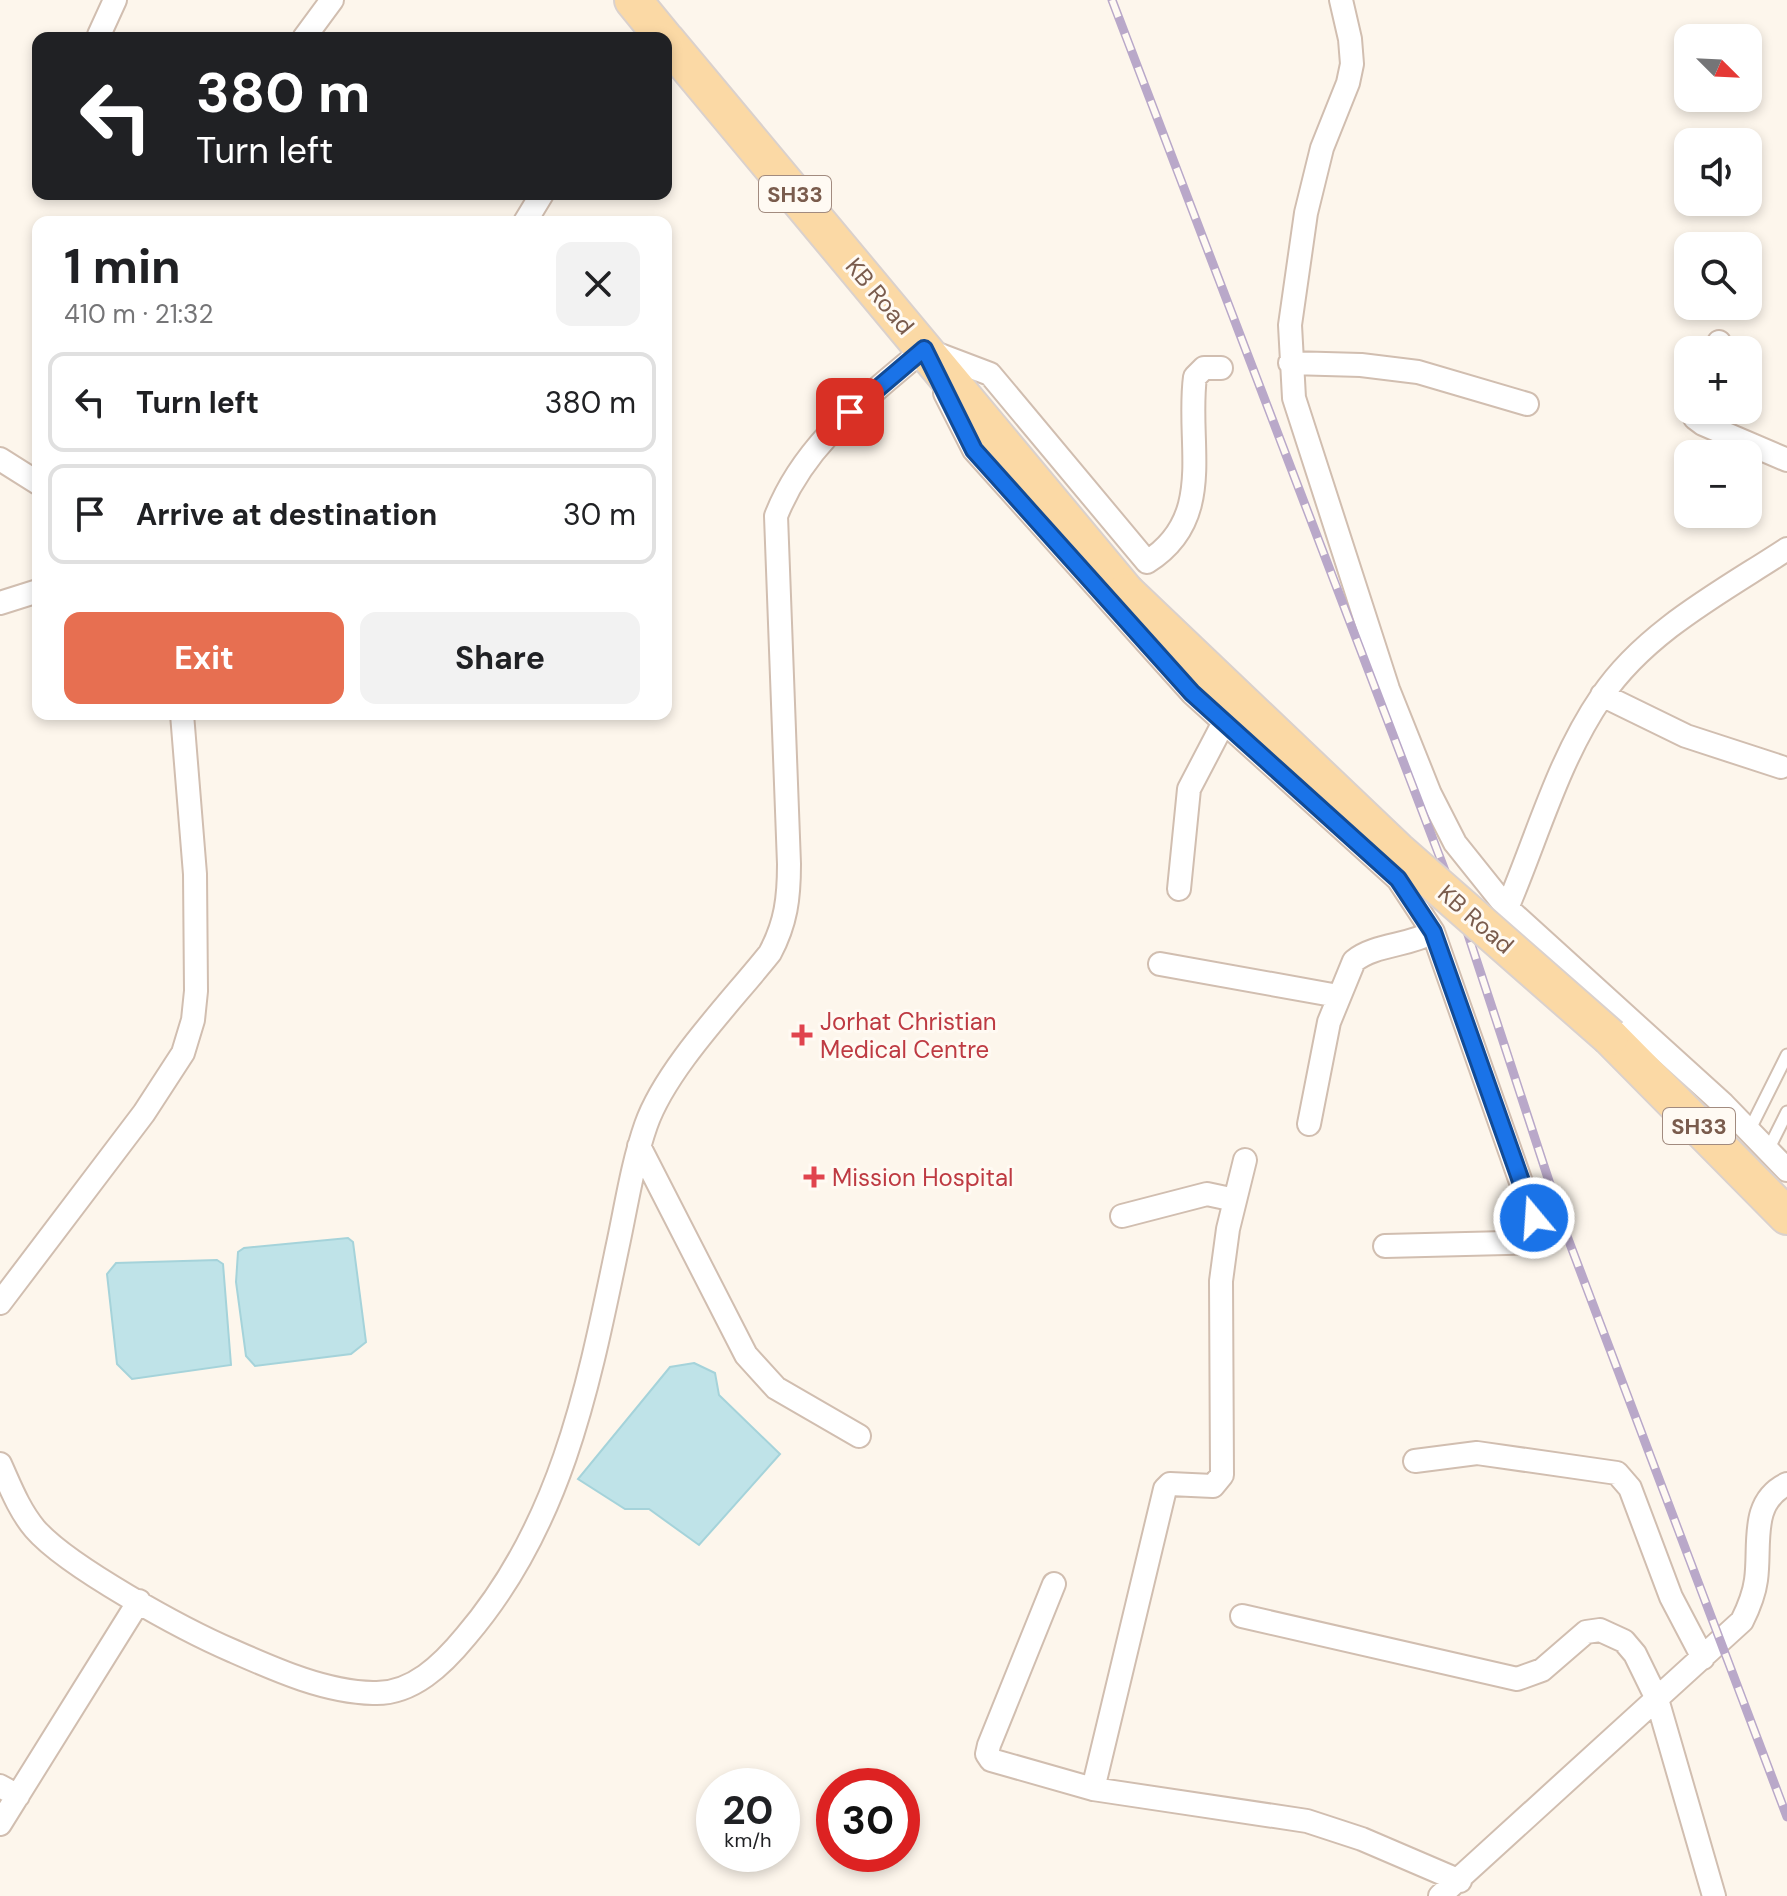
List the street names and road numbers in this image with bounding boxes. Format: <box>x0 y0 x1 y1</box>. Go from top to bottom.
road number: SH33 <box>759 176 831 212</box>
street label: KB Road <box>839 251 921 341</box>
street label: KB Road <box>1432 878 1520 960</box>
road number: SH33 <box>1663 1108 1735 1144</box>

